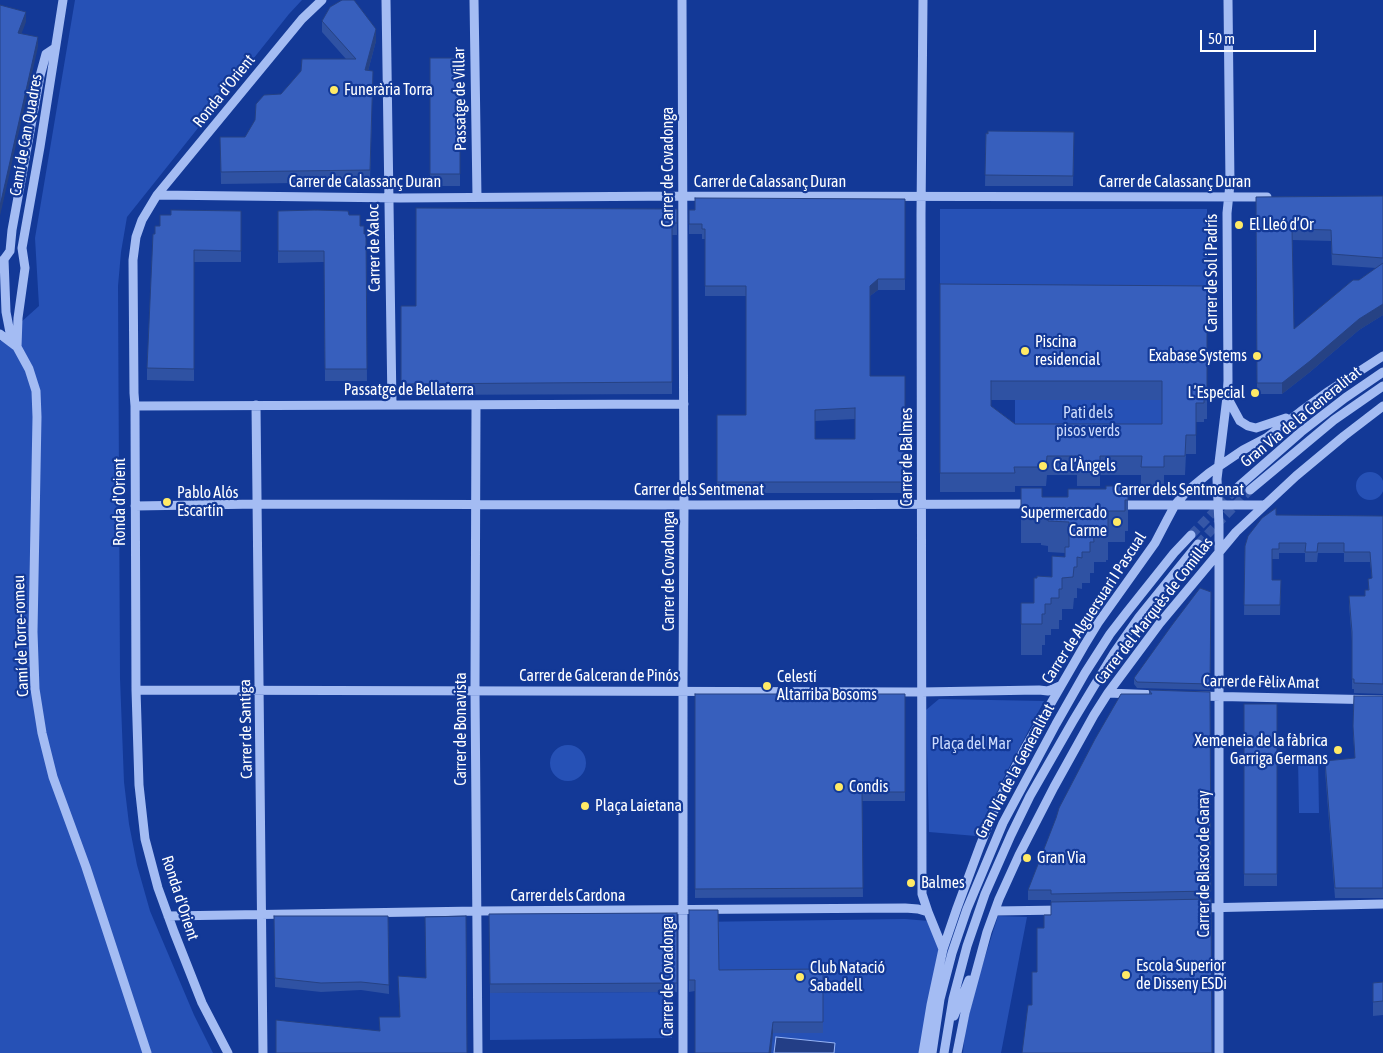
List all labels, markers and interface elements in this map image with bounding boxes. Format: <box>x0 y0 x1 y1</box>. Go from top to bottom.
scale bar <box>1203 20 1319 52</box>
text: 50 m <box>1208 30 1235 47</box>
street label: Passatge de Villar <box>449 47 471 151</box>
street label: Ronda d'Orient <box>189 51 259 131</box>
street label: Camí de Can Quadres <box>6 73 46 197</box>
place label: Funerària Torra <box>344 80 433 100</box>
marker: Funerària Torra <box>328 84 340 96</box>
street label: Carrer de Covadonga <box>658 107 678 227</box>
street label: Carrer de Calassanç Duran <box>289 172 441 192</box>
street label: Carrer de Calassanç Duran <box>694 172 846 192</box>
street label: Carrer de Calassanç Duran <box>1099 172 1251 192</box>
street label: Carrer de Xaloc <box>364 204 384 292</box>
street label: Carrer de Sol i Padrís <box>1202 214 1222 332</box>
place label: El Lleó d’Or <box>1249 215 1314 235</box>
marker: El Lleó d’Or <box>1233 219 1245 231</box>
place label: Piscina residencial <box>1035 332 1100 370</box>
marker: Piscina residencial <box>1019 345 1031 357</box>
place label: Exabase Systems <box>1148 346 1247 366</box>
marker: Exabase Systems <box>1251 350 1263 362</box>
street label: Gran Via de la Generalitat <box>1237 362 1365 472</box>
street label: Passatge de Bellaterra <box>344 380 474 400</box>
place label: L’Especial <box>1188 383 1245 403</box>
marker: L’Especial <box>1249 387 1261 399</box>
park label: Pati dels pisos verds <box>1056 403 1120 441</box>
street label: Carrer de Balmes <box>897 408 917 506</box>
place label: Ca l’Àngels <box>1053 456 1116 476</box>
street label: Ronda d'Orient <box>110 458 130 546</box>
marker: Ca l’Àngels <box>1037 460 1049 472</box>
street label: Carrer dels Sentmenat <box>634 480 764 500</box>
street label: Carrer dels Sentmenat <box>1114 480 1244 500</box>
place label: Pablo Alós Escartín <box>177 483 238 521</box>
marker: Pablo Alós Escartín <box>161 496 173 508</box>
place label: Supermercado Carme <box>1021 503 1107 541</box>
street label: Carrer de Covadonga <box>659 511 679 631</box>
marker: Supermercado Carme <box>1111 516 1123 528</box>
street label: Carrer de Alguersuari I Pascual <box>1038 528 1150 688</box>
street label: Carrer del Marquès de Comillas <box>1091 534 1217 688</box>
street label: Camí de Torre-romeu <box>9 575 33 697</box>
street label: Carrer de Galceran de Pinós <box>519 666 679 686</box>
place label: Celestí Altarriba Bosoms <box>777 667 877 705</box>
street label: Carrer de Fèlix Amat <box>1203 671 1319 693</box>
street label: Carrer de Bonavista <box>451 672 471 786</box>
street label: Carrer de Santiga <box>236 679 256 779</box>
marker: Celestí Altarriba Bosoms <box>761 680 773 692</box>
street label: Gran Via de la Generalitat <box>971 700 1059 842</box>
place label: Xemeneia de la fàbrica Garriga Germans <box>1195 731 1328 769</box>
park label: Plaça del Mar <box>931 734 1011 754</box>
marker: Xemeneia de la fàbrica Garriga Germans <box>1332 744 1344 756</box>
place label: Condis <box>849 777 888 797</box>
marker: Condis <box>833 781 845 793</box>
street label: Carrer de Blasco de Garay <box>1194 790 1214 938</box>
place label: Plaça Laietana <box>595 796 682 816</box>
marker: Plaça Laietana <box>579 800 591 812</box>
place label: Gran Via <box>1037 848 1086 868</box>
marker: Gran Via <box>1021 852 1033 864</box>
street label: Ronda d'Orient <box>157 853 203 943</box>
place label: Balmes <box>921 873 965 893</box>
marker: Balmes <box>905 877 917 889</box>
street label: Carrer dels Cardona <box>511 886 625 906</box>
street label: Carrer de Covadonga <box>658 916 678 1036</box>
place label: Escola Superior de Disseny ESDi <box>1136 956 1227 994</box>
place label: Club Natació Sabadell <box>810 958 885 996</box>
marker: Escola Superior de Disseny ESDi <box>1120 969 1132 981</box>
marker: Club Natació Sabadell <box>794 971 806 983</box>

